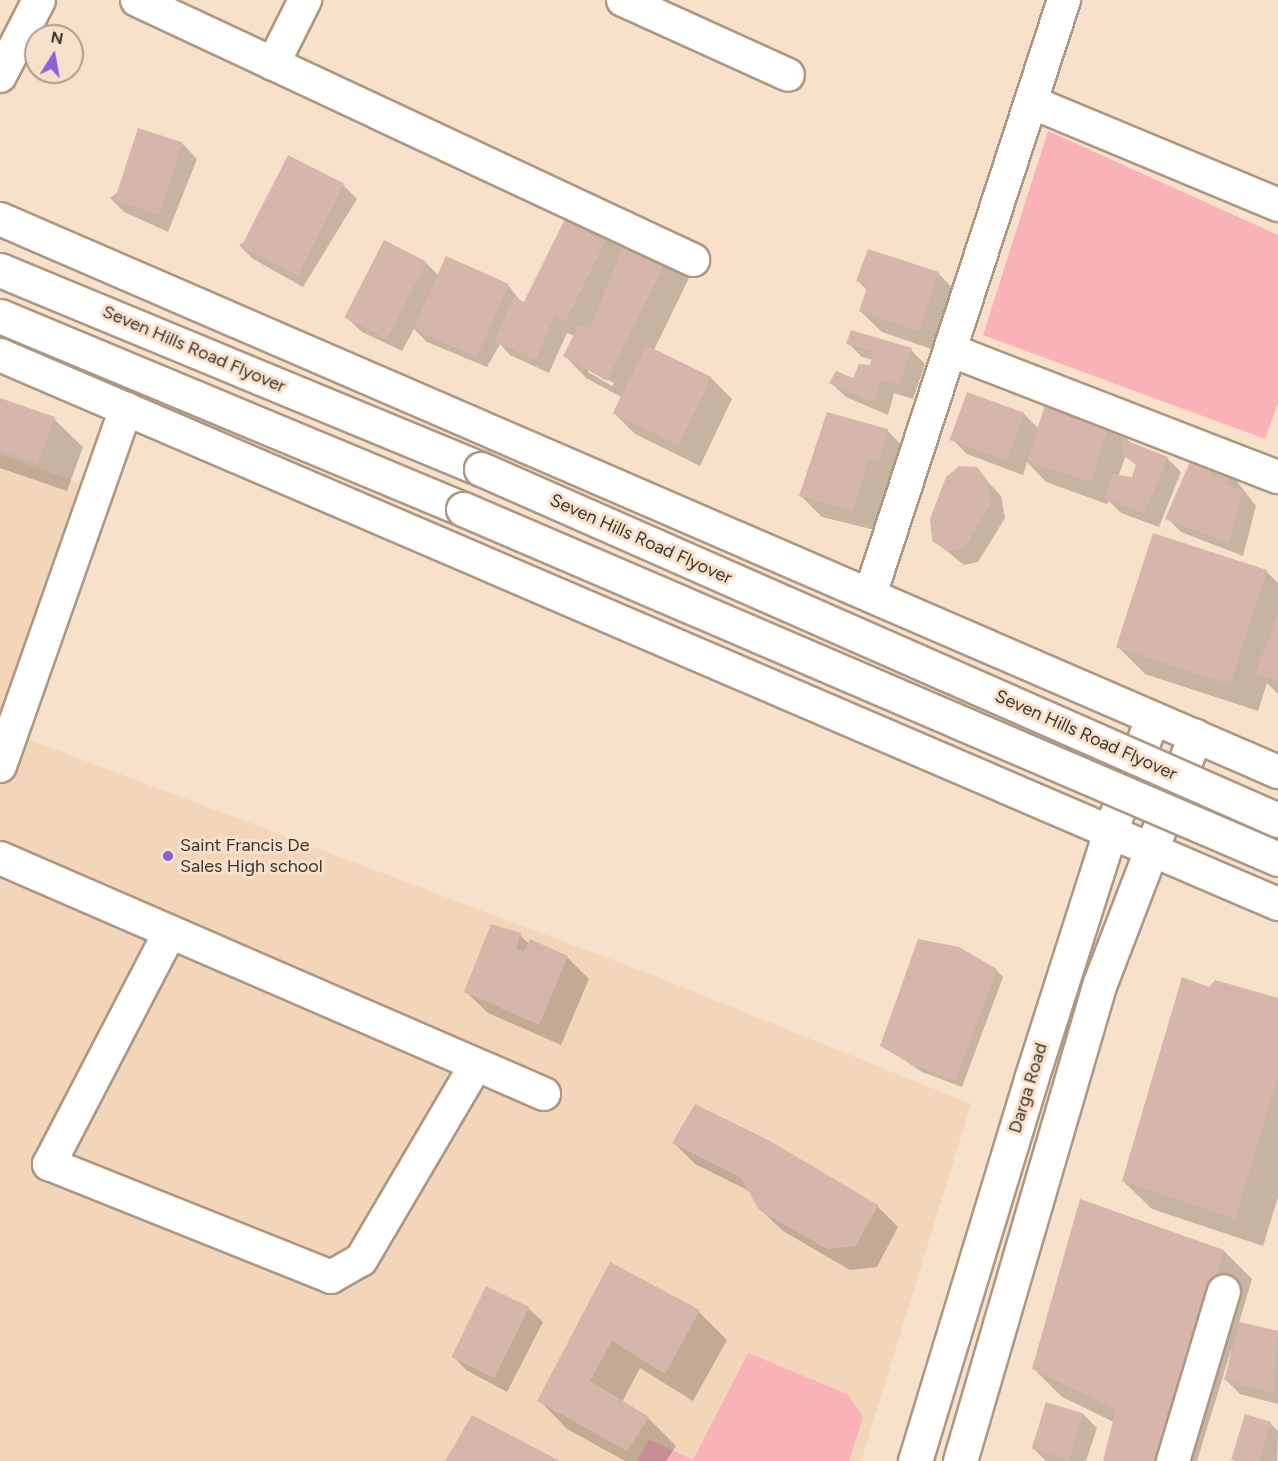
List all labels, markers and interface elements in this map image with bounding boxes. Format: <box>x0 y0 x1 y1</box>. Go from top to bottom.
north arrow <box>24 24 84 84</box>
text: N <box>49 27 65 48</box>
street label: Seven Hills Road Flyover <box>99 301 289 397</box>
street label: Seven Hills Road Flyover <box>547 489 735 589</box>
street label: Seven Hills Road Flyover <box>992 685 1180 785</box>
place label: Saint Francis De Sales High school <box>180 835 323 878</box>
marker: Saint Francis De Sales High school <box>161 849 175 863</box>
street label: Darga Road <box>1004 1040 1052 1136</box>

